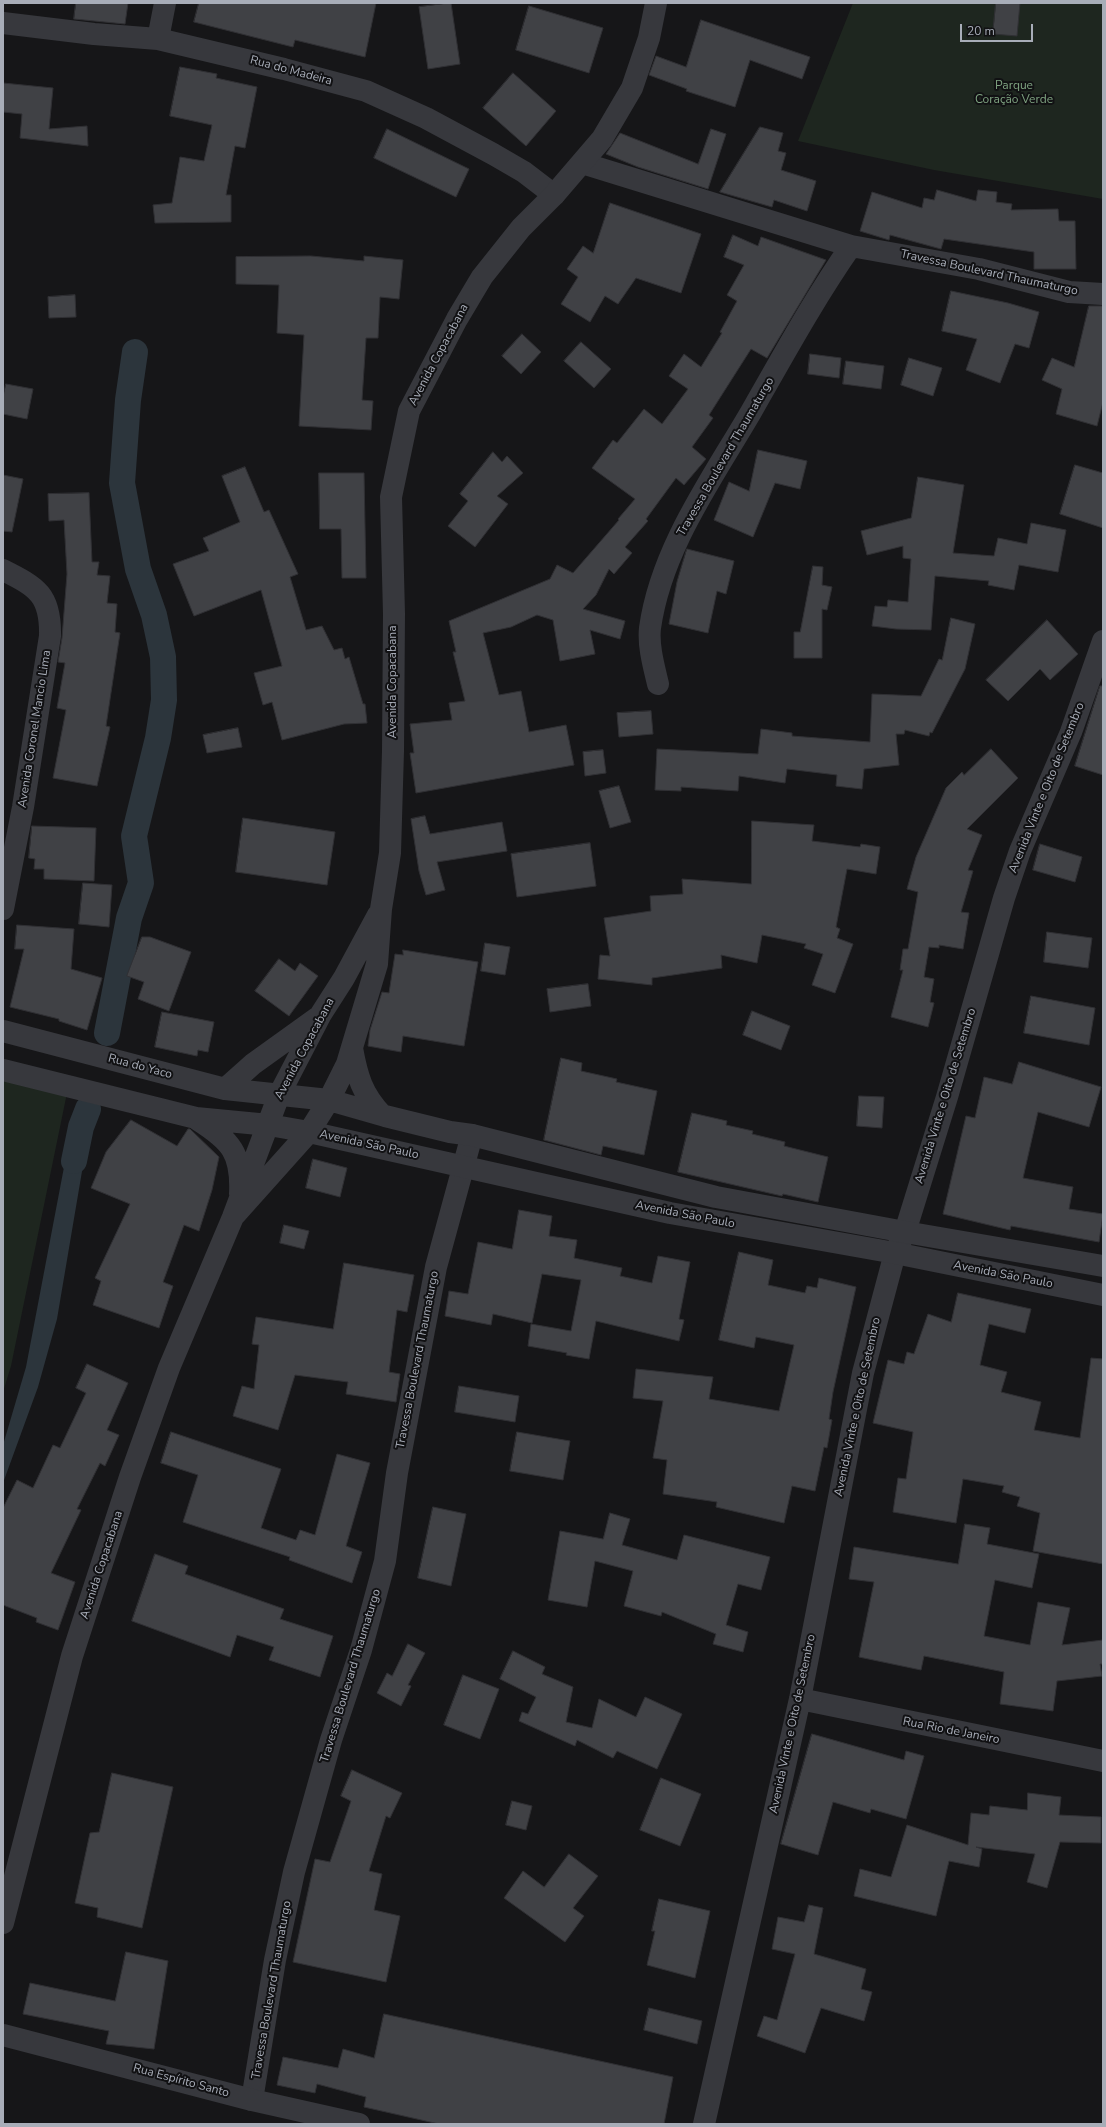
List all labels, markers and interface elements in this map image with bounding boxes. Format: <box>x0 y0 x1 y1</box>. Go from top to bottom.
scale bar <box>962 16 1035 42</box>
text: 20 m <box>967 23 995 39</box>
street label: Rua do Madeira <box>248 53 334 89</box>
park label: Parque Coração Verde <box>975 79 1053 107</box>
street label: Travessa Boulevard Thaumaturgo <box>899 247 1079 299</box>
street label: Avenida Copacabana <box>406 302 472 408</box>
street label: Travessa Boulevard Thaumaturgo <box>675 375 777 539</box>
street label: Avenida Copacabana <box>386 625 400 739</box>
street label: Avenida Coronel Mancio Lima <box>15 649 55 809</box>
street label: Avenida Vinte e Oito de Setembro <box>1006 701 1088 875</box>
street label: Avenida Copacabana <box>272 996 338 1102</box>
street label: Avenida Vinte e Oito de Setembro <box>912 1007 980 1185</box>
street label: Rua do Yaco <box>106 1052 174 1082</box>
street label: Avenida São Paulo <box>318 1127 420 1163</box>
street label: Avenida São Paulo <box>634 1198 736 1232</box>
street label: Avenida São Paulo <box>952 1258 1054 1292</box>
street label: Travessa Boulevard Thaumaturgo <box>394 1270 442 1450</box>
street label: Avenida Vinte e Oito de Setembro <box>832 1316 884 1498</box>
street label: Avenida Copacabana <box>78 1509 126 1621</box>
street label: Travessa Boulevard Thaumaturgo <box>318 1587 384 1765</box>
street label: Avenida Vinte e Oito de Setembro <box>767 1633 819 1815</box>
street label: Rua Rio de Janeiro <box>901 1715 1001 1747</box>
street label: Travessa Boulevard Thaumaturgo <box>249 1900 295 2080</box>
street label: Rua Espírito Santo <box>131 2061 231 2101</box>

